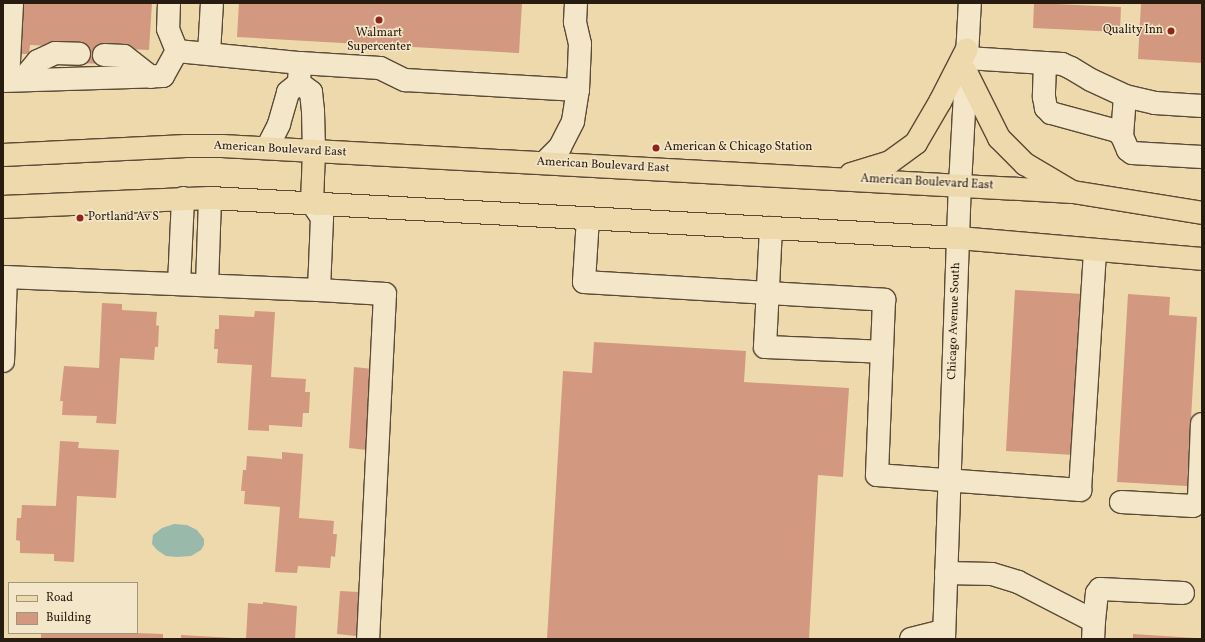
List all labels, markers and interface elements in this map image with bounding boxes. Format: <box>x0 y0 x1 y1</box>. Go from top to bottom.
marker: Walmart Supercenter <box>374 15 384 25</box>
place label: Quality Inn <box>1103 24 1163 38</box>
marker: Quality Inn <box>1166 26 1176 36</box>
place label: Walmart Supercenter <box>347 27 411 55</box>
street label: American Boulevard East <box>213 139 347 161</box>
place label: American & Chicago Station <box>664 141 812 155</box>
marker: American & Chicago Station <box>651 143 661 153</box>
street label: American Boulevard East <box>536 155 670 177</box>
street label: American Boulevard East <box>860 172 994 194</box>
place label: Portland Av S <box>88 211 159 225</box>
marker: Portland Av S <box>75 213 85 223</box>
street label: Chicago Avenue South <box>946 262 964 380</box>
legend <box>8 582 138 634</box>
text: Road <box>46 590 73 606</box>
text: Building <box>46 610 91 626</box>

